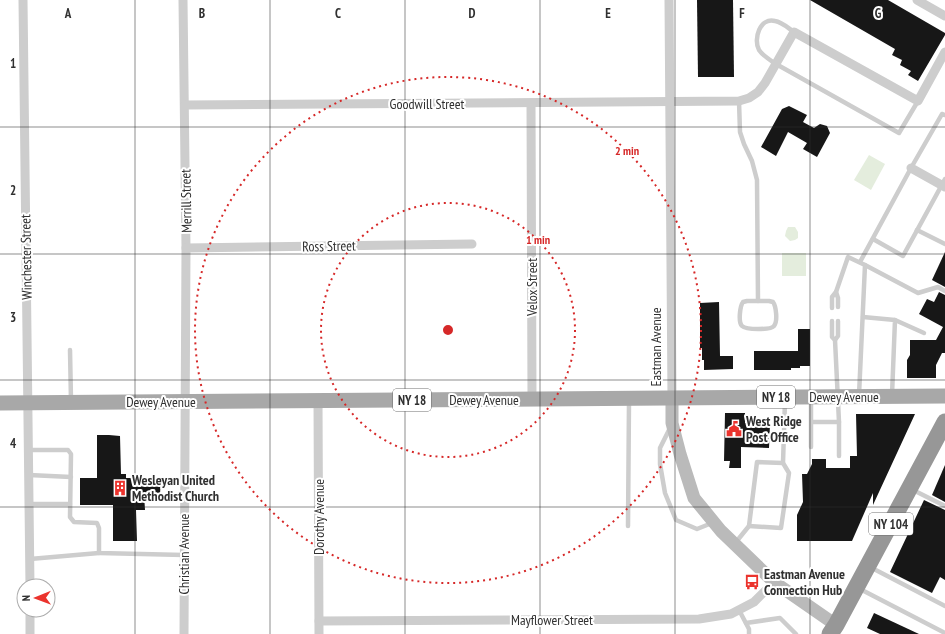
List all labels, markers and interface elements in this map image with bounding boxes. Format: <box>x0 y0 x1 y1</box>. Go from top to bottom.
text: A <box>64 5 72 22</box>
text: B <box>199 5 205 22</box>
text: C <box>335 5 341 22</box>
text: D <box>469 5 476 22</box>
text: E <box>605 5 611 22</box>
text: F <box>739 5 745 22</box>
text: G <box>875 5 882 22</box>
text: 1 <box>10 55 16 72</box>
street label: Goodwill Street <box>390 95 465 113</box>
text: 2 min <box>615 143 639 158</box>
street label: Merrill Street <box>176 169 196 233</box>
text: 2 <box>10 182 16 199</box>
street label: Winchester Street <box>16 214 36 300</box>
text: 1 min <box>526 232 550 247</box>
street label: Ross Street <box>302 237 356 255</box>
street label: Velox Street <box>523 258 541 317</box>
street label: Eastman Avenue <box>647 307 665 387</box>
text: 3 <box>10 309 16 326</box>
centre of rings <box>441 323 455 337</box>
road number: NY 18 <box>757 386 795 408</box>
street label: Dewey Avenue <box>809 388 879 406</box>
road number: NY 18 <box>393 389 431 411</box>
street label: Dewey Avenue <box>449 391 519 409</box>
street label: Dewey Avenue <box>126 393 196 411</box>
place label: West Ridge Post Office <box>745 412 802 446</box>
public building icon: West Ridge Post Office <box>725 420 743 438</box>
text: 4 <box>10 435 17 452</box>
place label: Wesleyan United Methodist Church <box>131 471 219 505</box>
building icon: Wesleyan United Methodist Church <box>111 479 129 497</box>
street label: Dorothy Avenue <box>310 479 328 555</box>
street label: Christian Avenue <box>175 513 193 594</box>
road number: NY 104 <box>869 513 913 535</box>
place label: Eastman Avenue Connection Hub <box>764 565 845 599</box>
bus stop icon: Eastman Avenue Connection Hub <box>743 573 761 591</box>
north arrow <box>16 578 56 618</box>
text: N <box>19 595 33 601</box>
street label: Mayflower Street <box>511 611 593 629</box>

